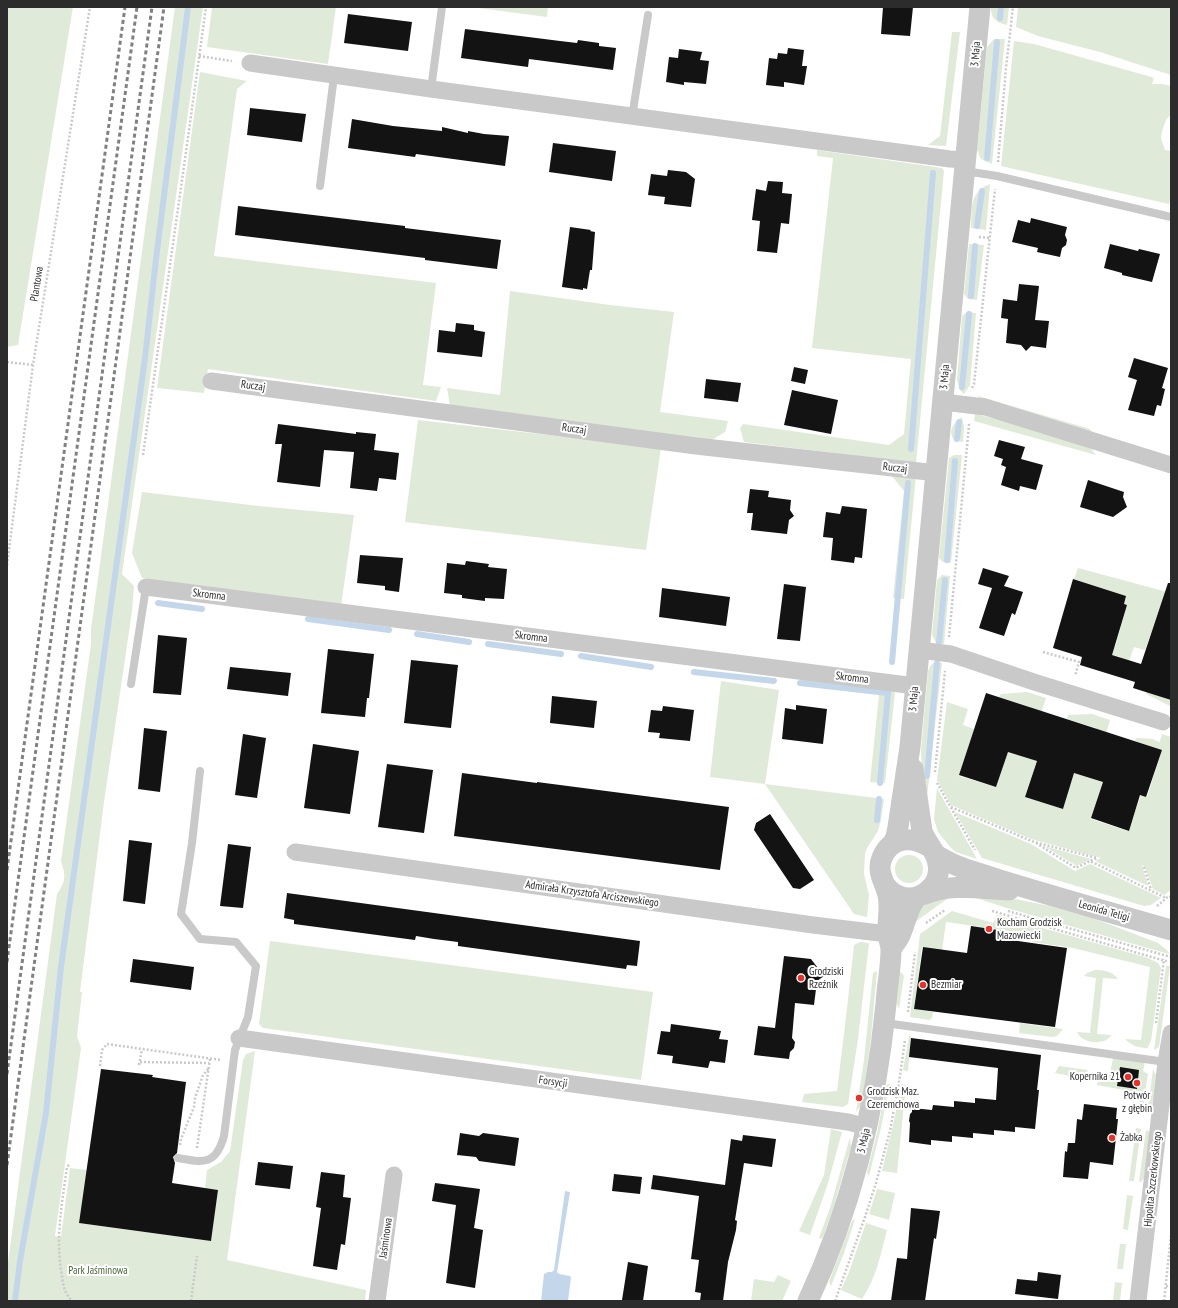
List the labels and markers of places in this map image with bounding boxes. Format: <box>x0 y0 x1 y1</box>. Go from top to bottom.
place label: Kocham Grodzisk Mazowiecki <box>997 916 1062 942</box>
marker: Kocham Grodzisk Mazowiecki <box>984 924 994 934</box>
place label: Grodziski Rzeźnik <box>809 965 844 991</box>
marker: Grodziski Rzeźnik <box>796 973 806 983</box>
place label: Bezmiar <box>931 978 962 992</box>
marker: Bezmiar <box>918 980 928 990</box>
place label: Kopernika 21 <box>1070 1070 1120 1084</box>
marker: Kopernika 21 <box>1123 1072 1133 1082</box>
marker: Potwór z głębin <box>1132 1078 1142 1088</box>
place label: Grodzisk Maz. Czeremchowa <box>867 1085 919 1111</box>
place label: Potwór z głębin <box>1122 1089 1152 1115</box>
marker: Grodzisk Maz. Czeremchowa <box>854 1093 864 1103</box>
place label: Żabka <box>1120 1131 1142 1145</box>
marker: Żabka <box>1107 1133 1117 1143</box>

